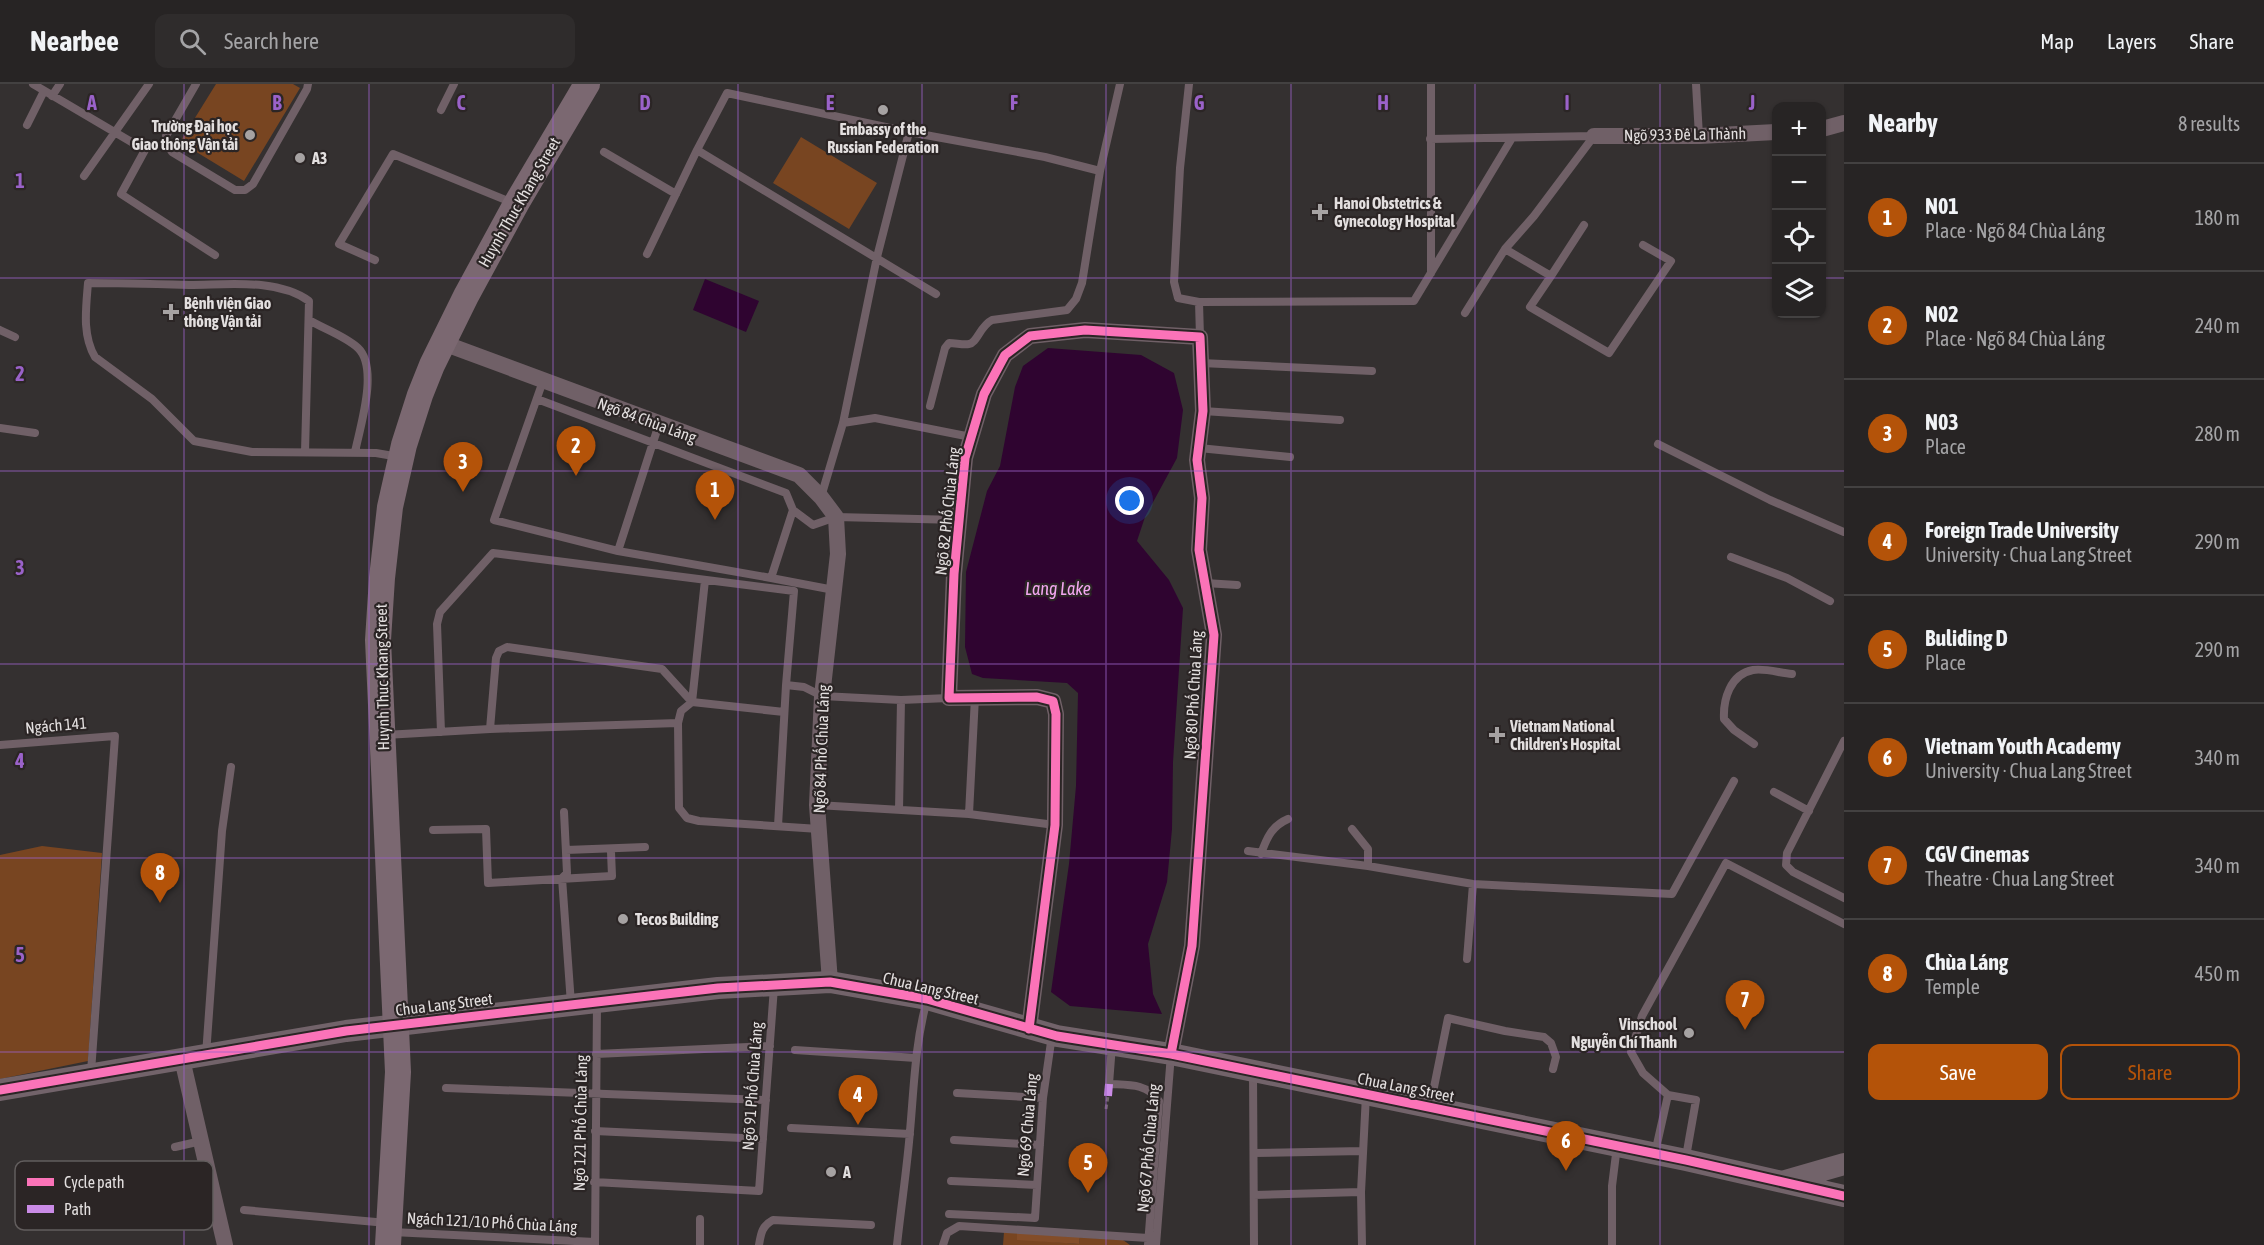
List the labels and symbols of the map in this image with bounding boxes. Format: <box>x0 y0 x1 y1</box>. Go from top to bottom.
text: A <box>86 91 97 114</box>
text: B <box>272 91 282 114</box>
text: C <box>457 91 466 114</box>
text: D <box>639 91 651 114</box>
text: E <box>826 91 835 114</box>
text: F <box>1010 91 1018 114</box>
text: G <box>1194 91 1205 114</box>
text: H <box>1377 91 1389 114</box>
text: I <box>1564 91 1570 114</box>
text: J <box>1748 91 1755 114</box>
marker: Embassy of the Russian Federation <box>876 103 890 117</box>
place label: Trường Đại học Giao thông Vận tải <box>131 117 238 153</box>
place label: Embassy of the Russian Federation <box>827 120 939 156</box>
street label: Ngõ 933 Đê La Thành <box>1624 124 1746 145</box>
marker: Trường Đại học Giao thông Vận tải <box>243 128 257 142</box>
street label: Huynh Thuc Khang Street <box>475 134 565 270</box>
place label: A3 <box>311 149 327 167</box>
marker: A3 <box>293 151 307 165</box>
text: 1 <box>15 169 25 192</box>
place label: Hanoi Obstetrics & Gynecology Hospital <box>1334 194 1455 230</box>
marker: Hanoi Obstetrics & Gynecology Hospital <box>1311 203 1329 221</box>
place label: Bệnh viện Giao thông Vận tải <box>183 294 272 330</box>
marker: Bệnh viện Giao thông Vận tải <box>162 303 180 321</box>
text: 2 <box>15 362 25 385</box>
street label: Ngõ 84 Chùa Láng <box>595 394 699 447</box>
pin: 2 <box>556 426 596 476</box>
pin: 3 <box>444 442 482 492</box>
street label: Ngõ 82 Phố Chùa Láng <box>930 446 964 576</box>
pin: 1 <box>696 470 734 520</box>
your location <box>1115 486 1144 515</box>
text: 3 <box>15 556 25 579</box>
water label: Lang Lake <box>1025 578 1091 599</box>
street label: Huynh Thuc Khang Street <box>372 603 393 750</box>
street label: Ngõ 80 Phố Chùa Láng <box>1180 630 1206 760</box>
street label: Ngõ 84 Phố Chùa Láng <box>809 684 833 814</box>
street label: Ngách 141 <box>24 713 88 738</box>
place label: Vietnam National Children's Hospital <box>1509 717 1621 753</box>
marker: Vietnam National Children's Hospital <box>1488 726 1506 744</box>
text: 4 <box>14 749 25 772</box>
pin: 8 <box>140 854 180 903</box>
place label: Tecos Building <box>635 910 719 928</box>
marker: Tecos Building <box>616 912 630 926</box>
text: 5 <box>15 943 25 966</box>
street label: Chua Lang Street <box>881 968 981 1009</box>
pin: 7 <box>1726 980 1764 1030</box>
street label: Chua Lang Street <box>394 989 494 1020</box>
place label: Vinschool Nguyễn Chí Thanh <box>1571 1015 1678 1051</box>
street label: Ngõ 91 Phố Chùa Láng <box>738 1021 766 1151</box>
marker: Vinschool Nguyễn Chí Thanh <box>1682 1026 1696 1040</box>
street label: Ngõ 121 Phố Chùa Láng <box>569 1055 591 1191</box>
street label: Chua Lang Street <box>1356 1069 1456 1106</box>
street label: Ngõ 69 Chùa Láng <box>1014 1073 1041 1177</box>
pin: 4 <box>838 1076 878 1125</box>
street label: Ngõ 67 Phố Chùa Láng <box>1132 1083 1164 1213</box>
pin: 6 <box>1546 1122 1586 1171</box>
pin: 5 <box>1068 1144 1108 1193</box>
legend <box>15 1161 213 1230</box>
place label: A <box>842 1163 851 1181</box>
marker: A <box>824 1165 838 1179</box>
text: Cycle path <box>64 1173 124 1192</box>
text: Path <box>64 1200 91 1218</box>
street label: Ngách 121/10 Phố Chùa Láng <box>406 1208 578 1236</box>

